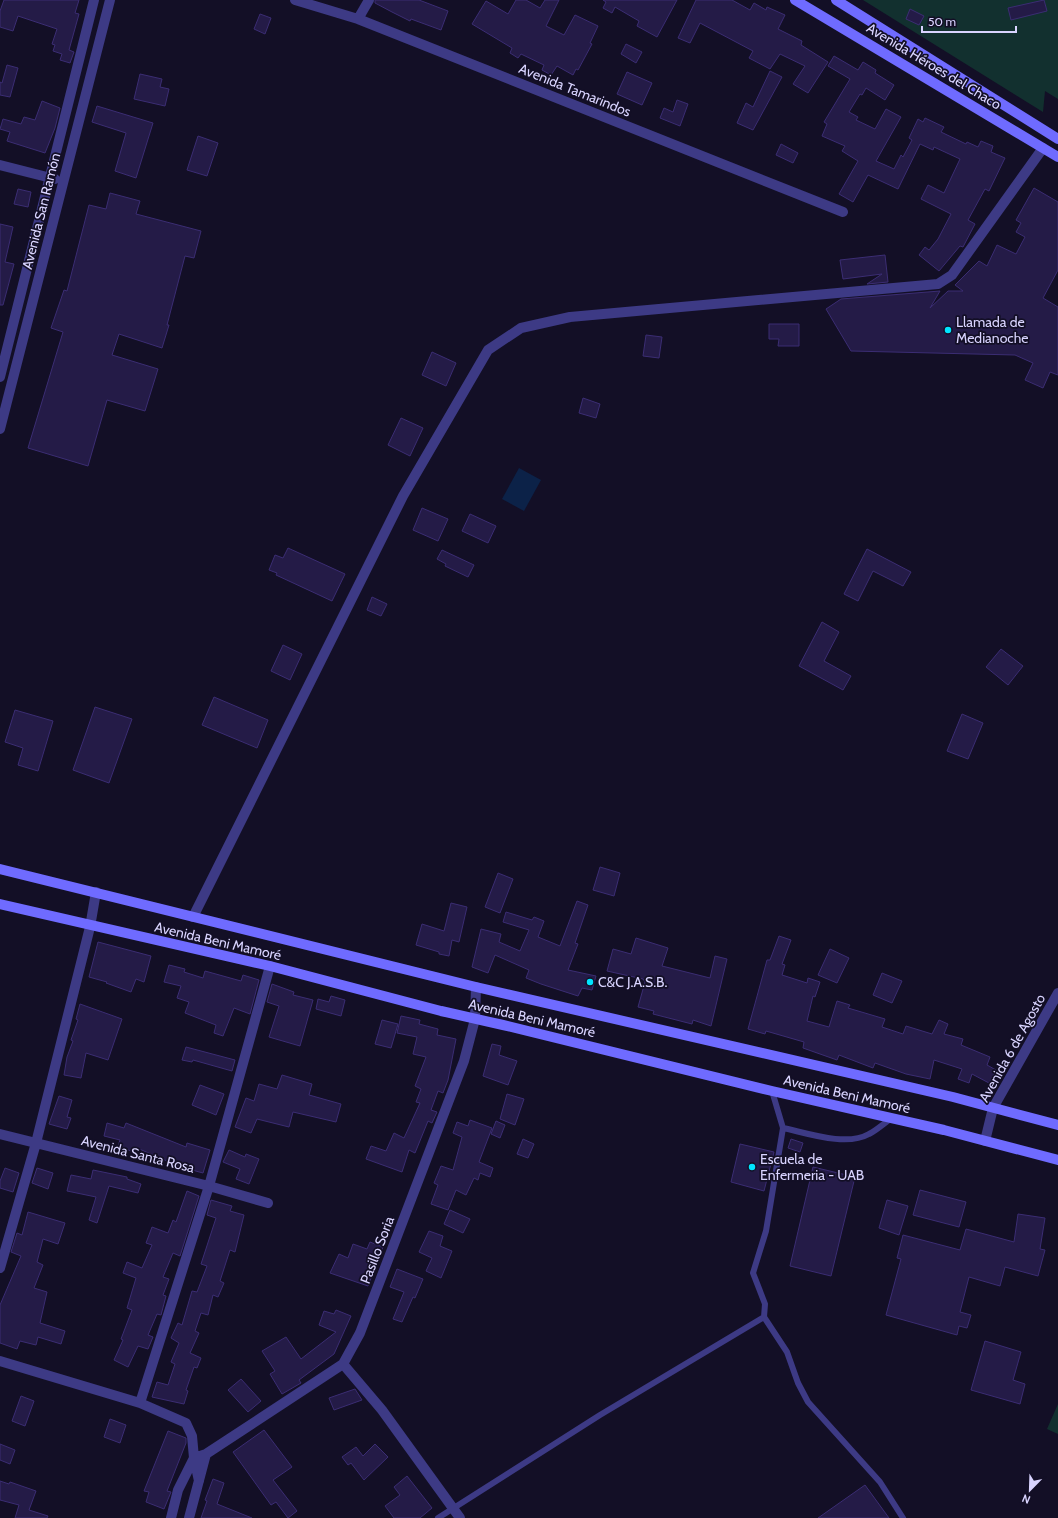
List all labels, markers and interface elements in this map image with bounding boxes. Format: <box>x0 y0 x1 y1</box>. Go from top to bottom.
scale bar <box>922 8 1016 34</box>
text: 50 m <box>928 14 956 29</box>
street label: Avenida Héroes del Chaco <box>863 19 1005 113</box>
street label: Avenida Tamarindos <box>516 59 634 121</box>
street label: Avenida San Ramón <box>18 151 64 271</box>
place label: Llamada de Medianoche <box>956 313 1028 347</box>
marker: Llamada de Medianoche <box>943 325 953 335</box>
street label: Avenida Beni Mamoré <box>153 918 283 964</box>
place label: C&C J.A.S.B. <box>598 973 667 991</box>
marker: C&C J.A.S.B. <box>585 977 595 987</box>
street label: Avenida 6 de Agosto <box>975 990 1049 1105</box>
street label: Avenida Beni Mamoré <box>467 995 597 1041</box>
street label: Avenida Beni Mamoré <box>782 1071 912 1117</box>
street label: Avenida Santa Rosa <box>80 1131 197 1177</box>
place label: Escuela de Enfermeria - UAB <box>760 1150 864 1184</box>
marker: Escuela de Enfermeria - UAB <box>747 1162 757 1172</box>
street label: Pasillo Soria <box>356 1214 398 1286</box>
north arrow <box>1010 1470 1050 1510</box>
text: N <box>1020 1491 1032 1507</box>

